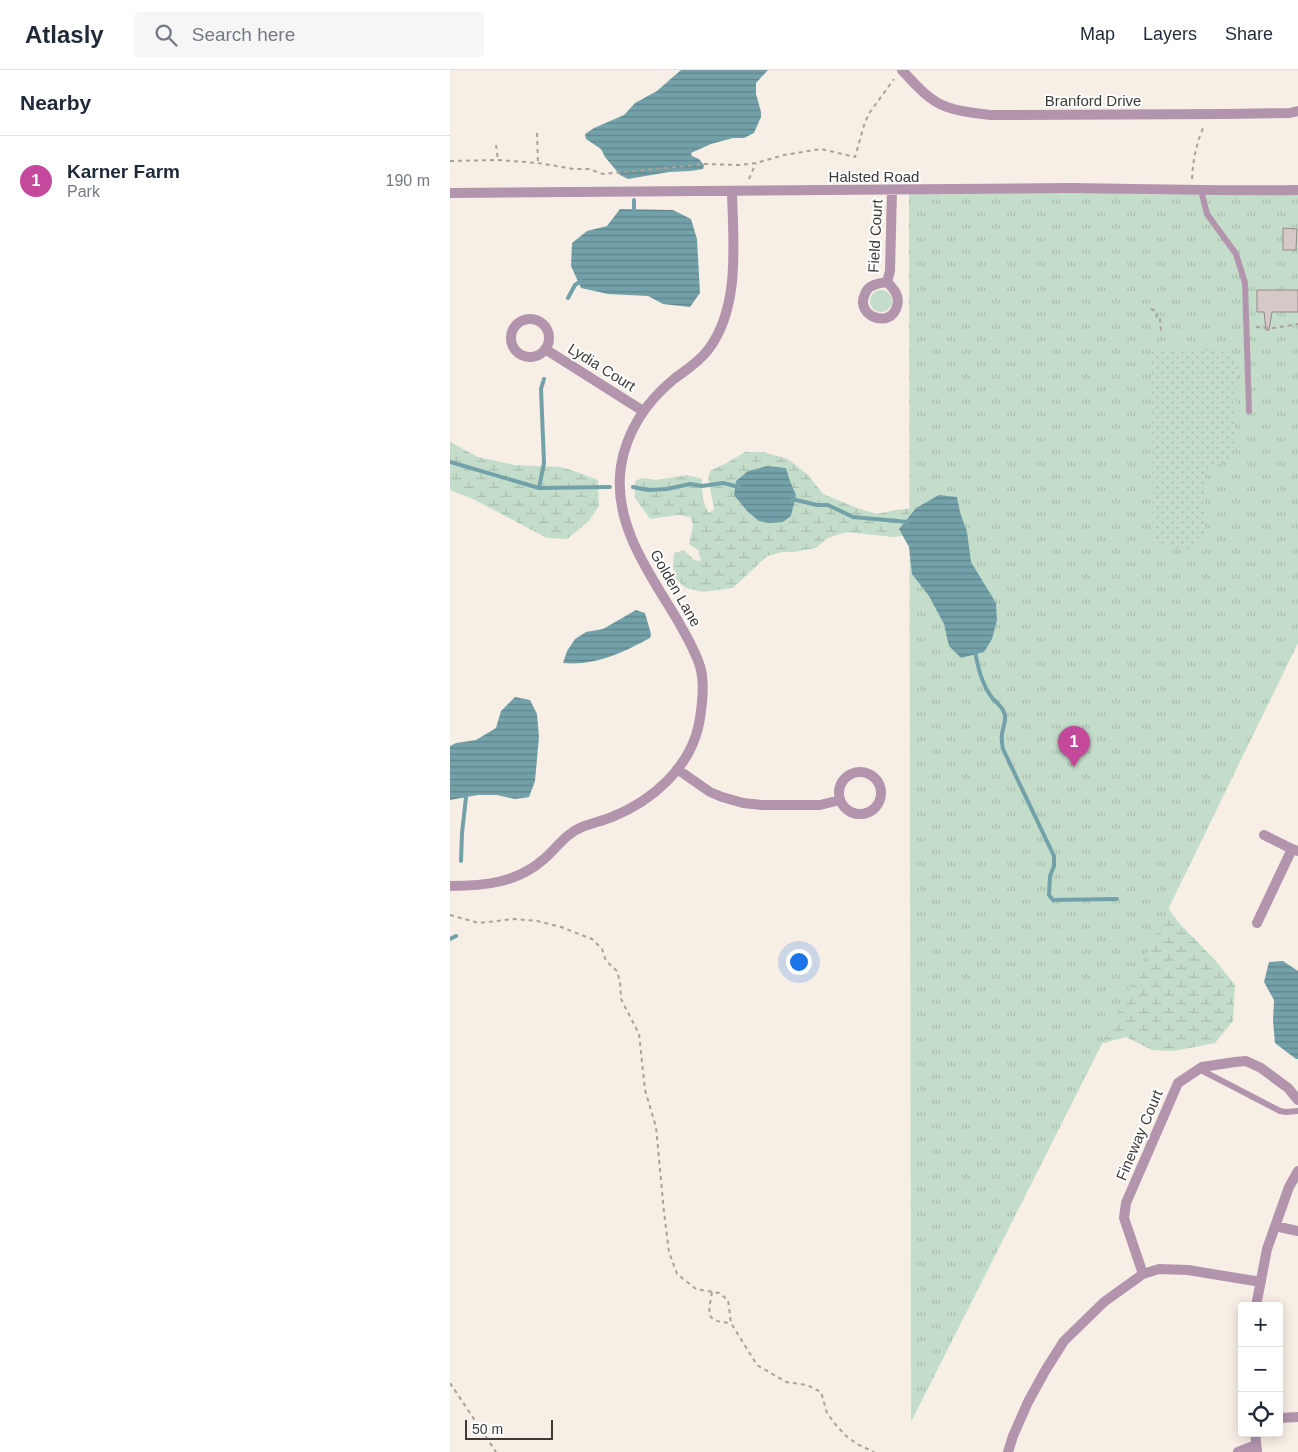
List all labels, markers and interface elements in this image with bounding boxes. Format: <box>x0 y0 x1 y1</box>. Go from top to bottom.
search box <box>134 12 484 57</box>
text: Atlasly <box>25 21 104 48</box>
icon: search <box>152 21 180 49</box>
text: Search here <box>192 24 295 45</box>
text: Map <box>1080 24 1115 44</box>
text: Layers <box>1143 24 1197 44</box>
text: Share <box>1225 24 1273 44</box>
text: Nearby <box>20 91 91 114</box>
street label: Branford Drive <box>1045 92 1141 109</box>
text: Karner Farm <box>67 161 180 182</box>
street label: Halsted Road <box>829 168 919 185</box>
text: 1 <box>32 172 40 189</box>
text: 190 m <box>386 172 430 189</box>
text: Park <box>67 183 100 200</box>
street label: Field Court <box>865 198 885 273</box>
street label: Lydia Court <box>565 340 639 395</box>
street label: Golden Lane <box>647 547 705 629</box>
pin: 1 <box>1058 726 1090 767</box>
your location <box>786 949 812 975</box>
street label: Fineway Court <box>1112 1086 1166 1183</box>
map controls <box>1238 1302 1283 1437</box>
button: + <box>1238 1302 1283 1347</box>
button: − <box>1238 1347 1283 1392</box>
button: locate <box>1238 1392 1283 1437</box>
scale bar <box>465 1417 552 1440</box>
text: 50 m <box>472 1421 503 1437</box>

